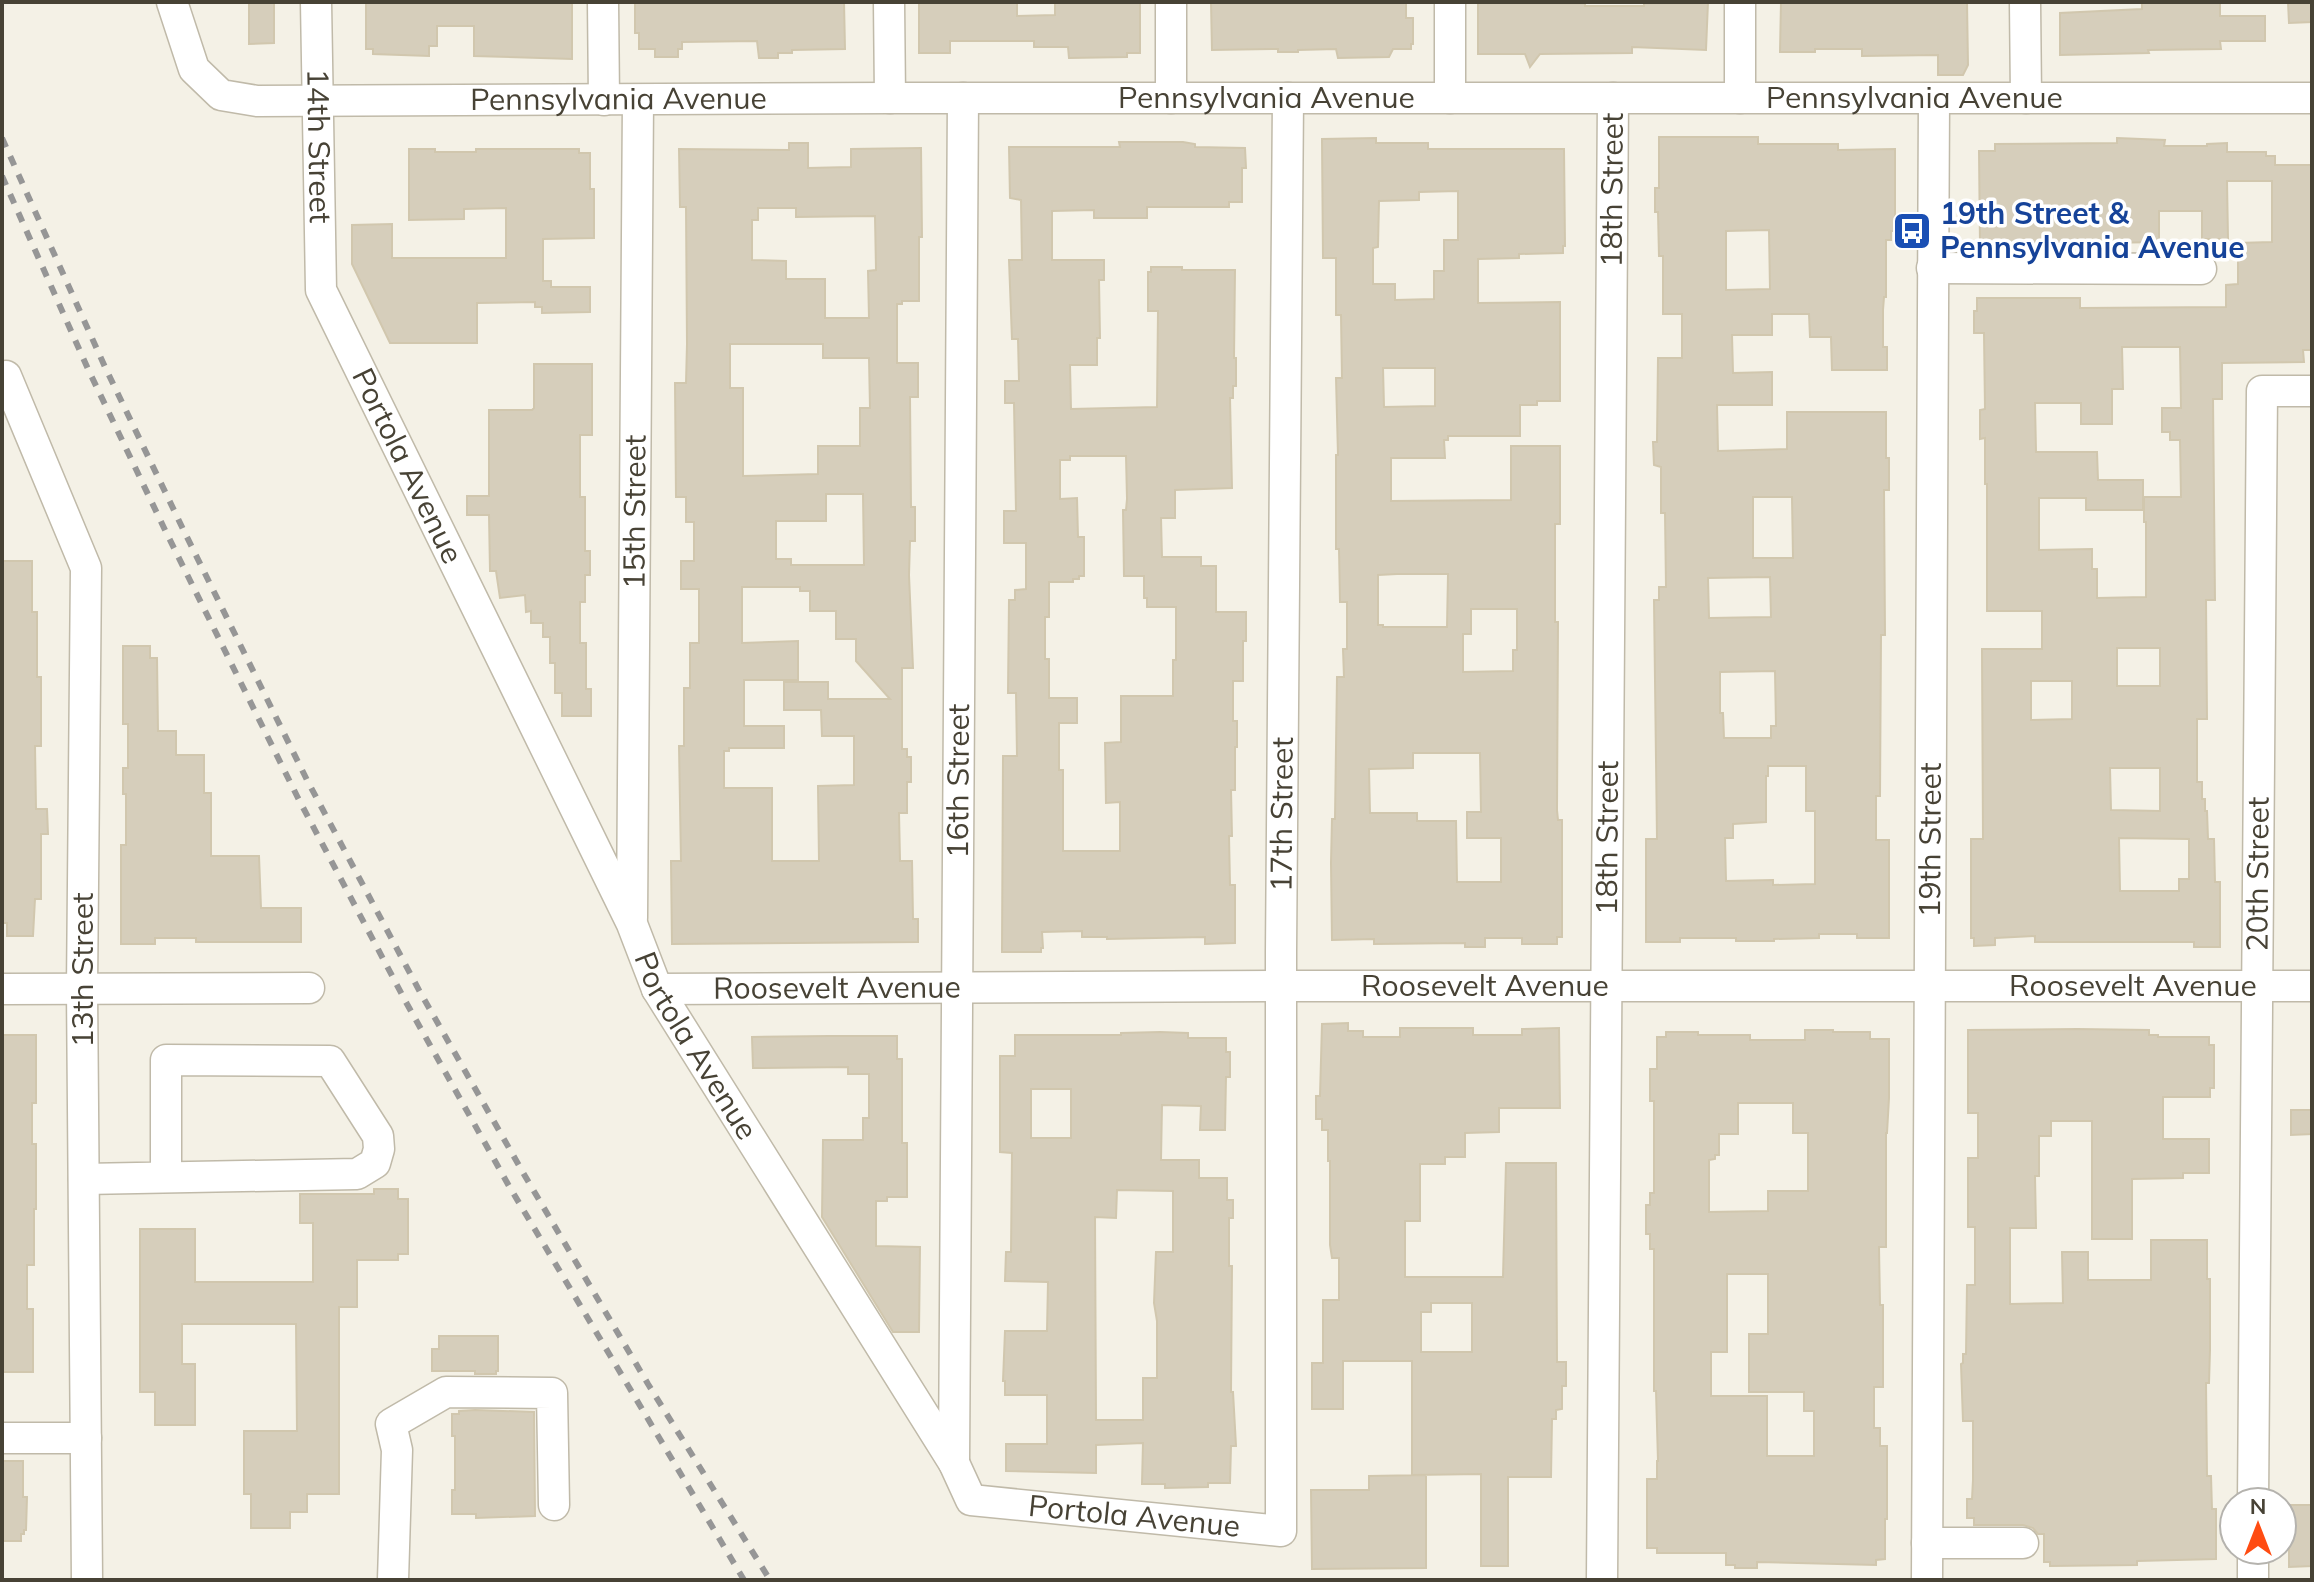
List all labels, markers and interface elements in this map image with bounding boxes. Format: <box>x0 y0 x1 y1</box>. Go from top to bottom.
street label: 14th Street <box>299 68 340 224</box>
street label: Pennsylvania Avenue <box>1118 78 1415 116</box>
street label: Pennsylvania Avenue <box>1766 78 2063 116</box>
street label: Pennsylvania Avenue <box>470 79 767 118</box>
street label: 18th Street <box>1592 112 1631 268</box>
place label: 19th Street & Pennsylvania Avenue <box>1940 194 2245 266</box>
bus stop icon: 19th Street & Pennsylvania Avenue <box>1891 210 1933 252</box>
street label: Portola Avenue <box>344 362 472 569</box>
street label: 15th Street <box>614 434 654 590</box>
street label: 16th Street <box>938 703 977 859</box>
street label: 17th Street <box>1261 737 1301 892</box>
street label: 18th Street <box>1587 760 1626 916</box>
street label: 19th Street <box>1910 762 1949 918</box>
street label: 20th Street <box>2237 796 2277 952</box>
street label: 13th Street <box>63 893 101 1047</box>
street label: Portola Avenue <box>626 946 767 1146</box>
street label: Roosevelt Avenue <box>1361 966 1609 1004</box>
street label: Roosevelt Avenue <box>2009 966 2257 1004</box>
street label: Roosevelt Avenue <box>713 968 961 1007</box>
street label: Portola Avenue <box>1027 1486 1242 1545</box>
north arrow <box>2218 1486 2298 1566</box>
text: N <box>2250 1492 2266 1520</box>

